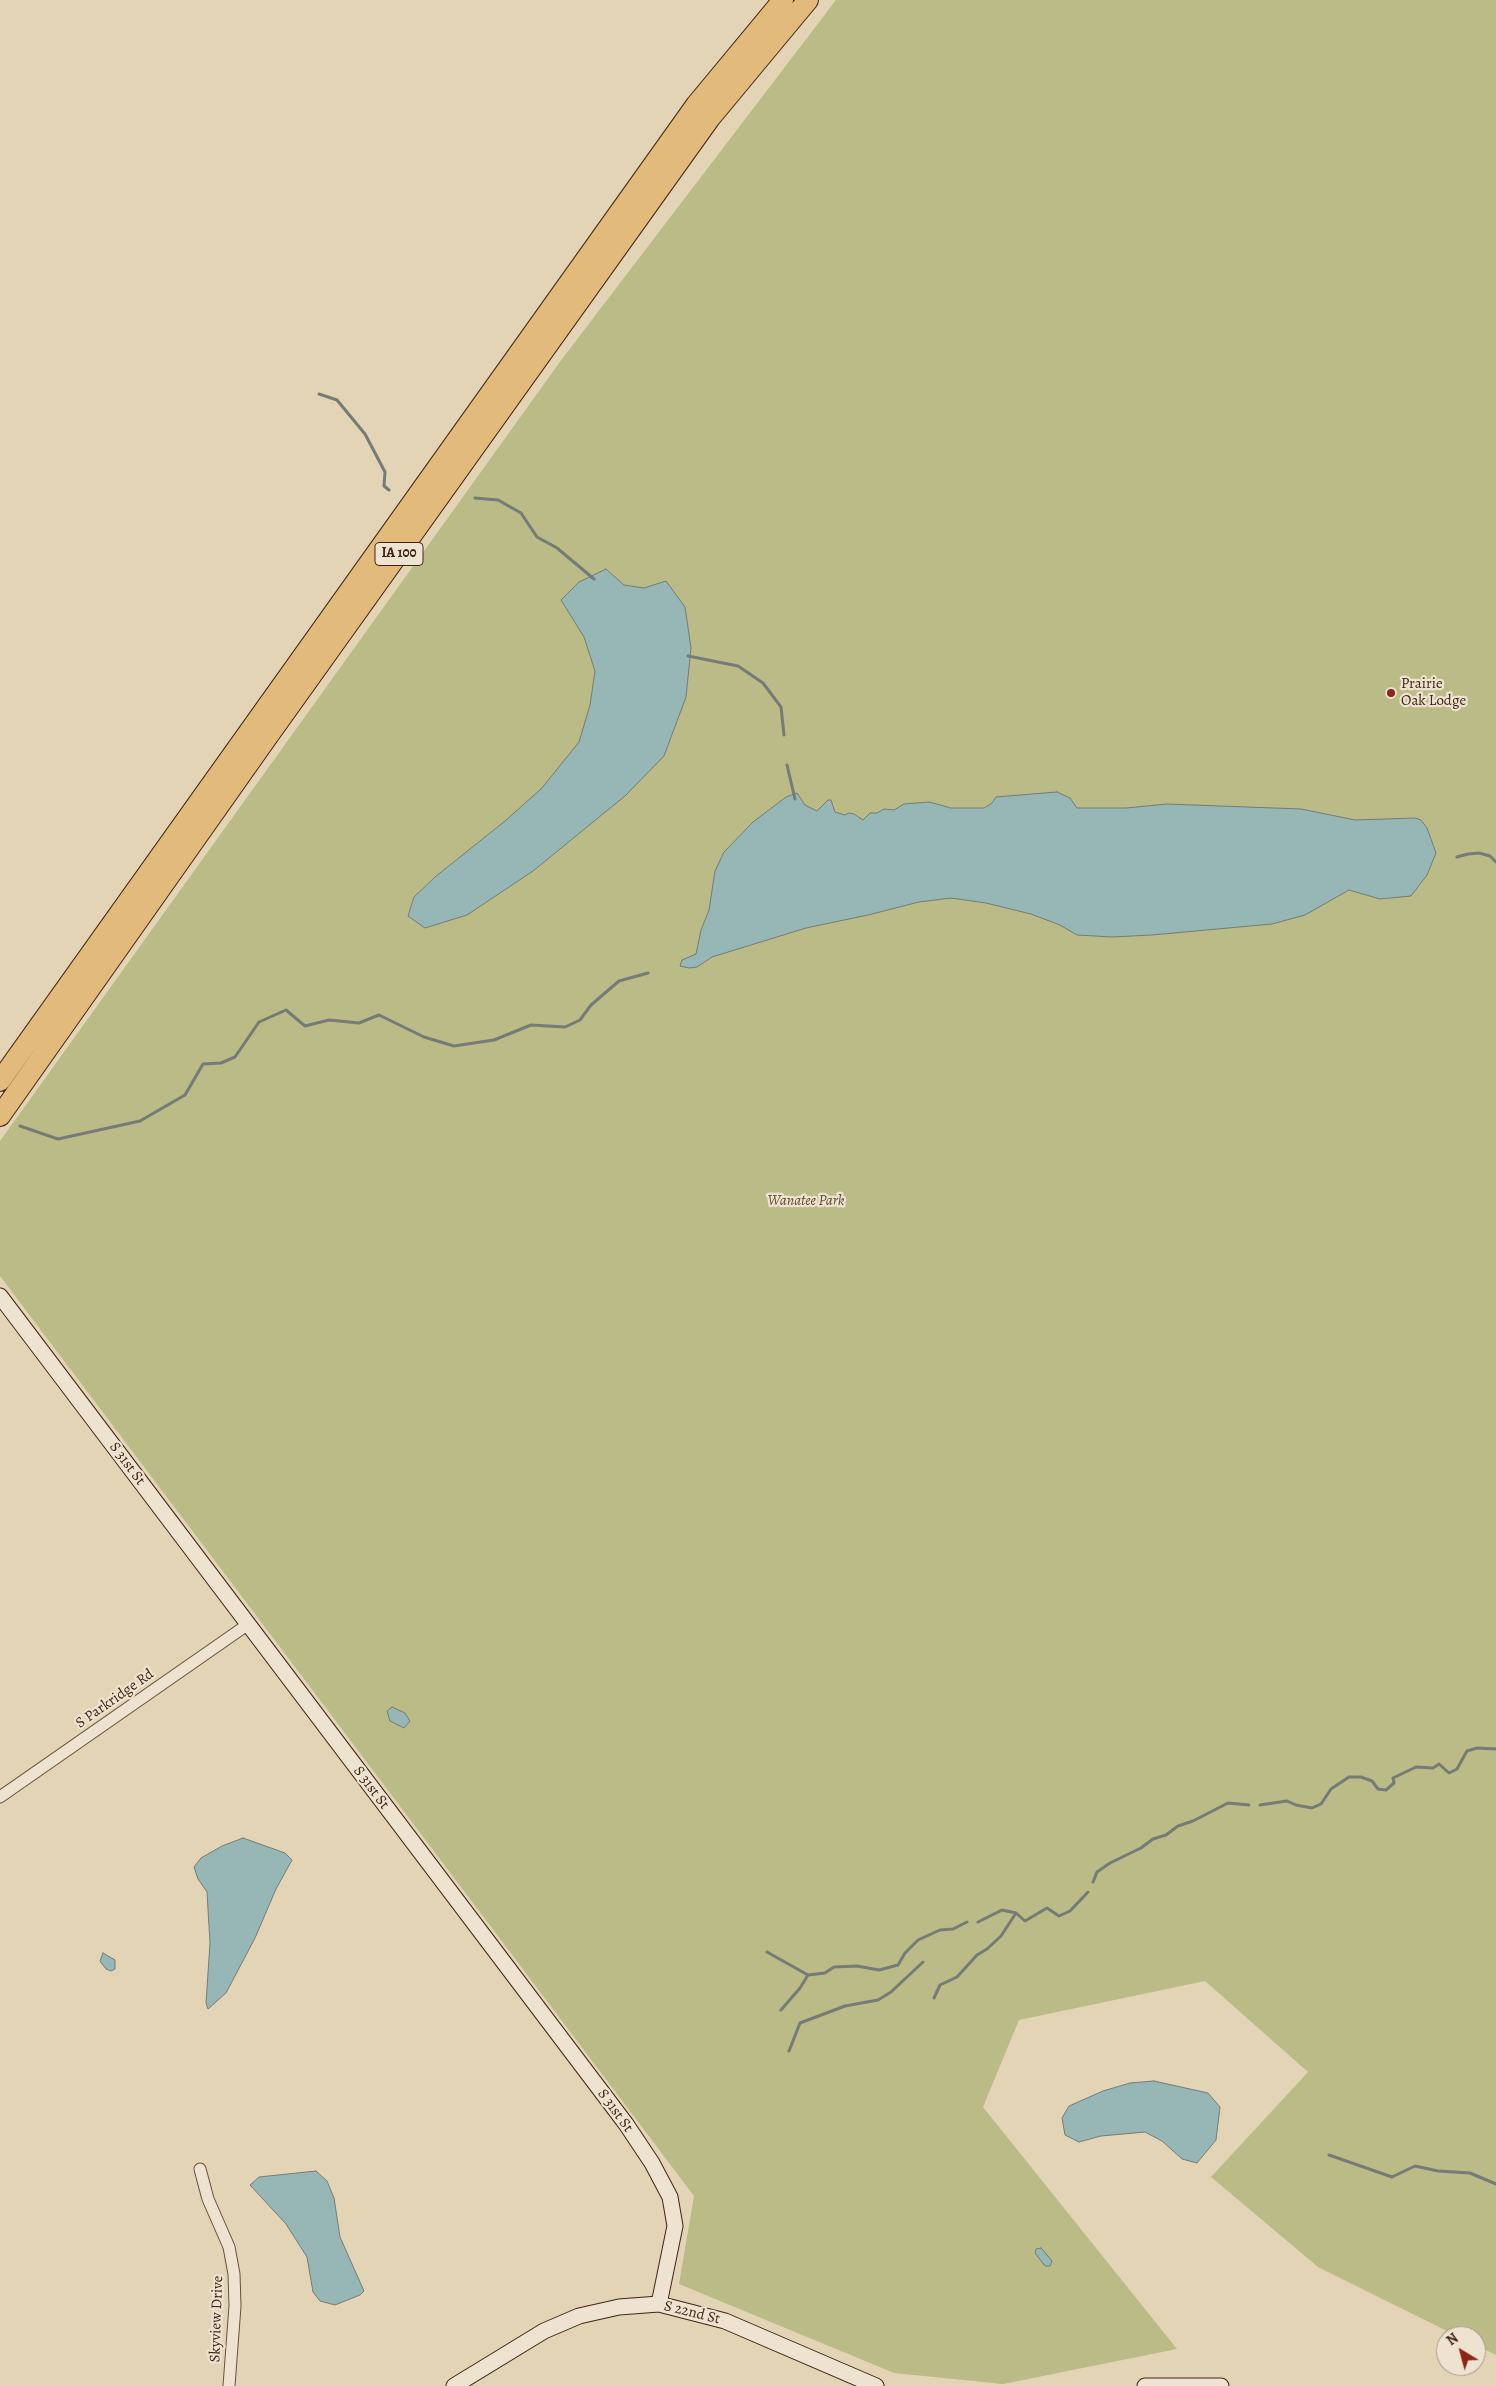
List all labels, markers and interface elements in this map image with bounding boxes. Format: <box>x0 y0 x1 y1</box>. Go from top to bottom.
road number: IA 100 <box>375 542 423 566</box>
place label: Prairie Oak Lodge <box>1401 675 1466 710</box>
marker: Prairie Oak Lodge <box>1385 687 1397 699</box>
park label: Wanatee Park <box>768 1192 844 1210</box>
street label: S 31st St <box>105 1439 149 1489</box>
street label: S Parkridge Rd <box>73 1666 157 1732</box>
street label: S 31st St <box>349 1763 393 1813</box>
street label: S 31st St <box>593 2086 637 2136</box>
street label: Skyview Drive <box>206 2275 228 2363</box>
street label: S 22nd St <box>662 2297 722 2329</box>
north arrow <box>1436 2326 1486 2376</box>
text: N <box>1442 2329 1462 2350</box>

